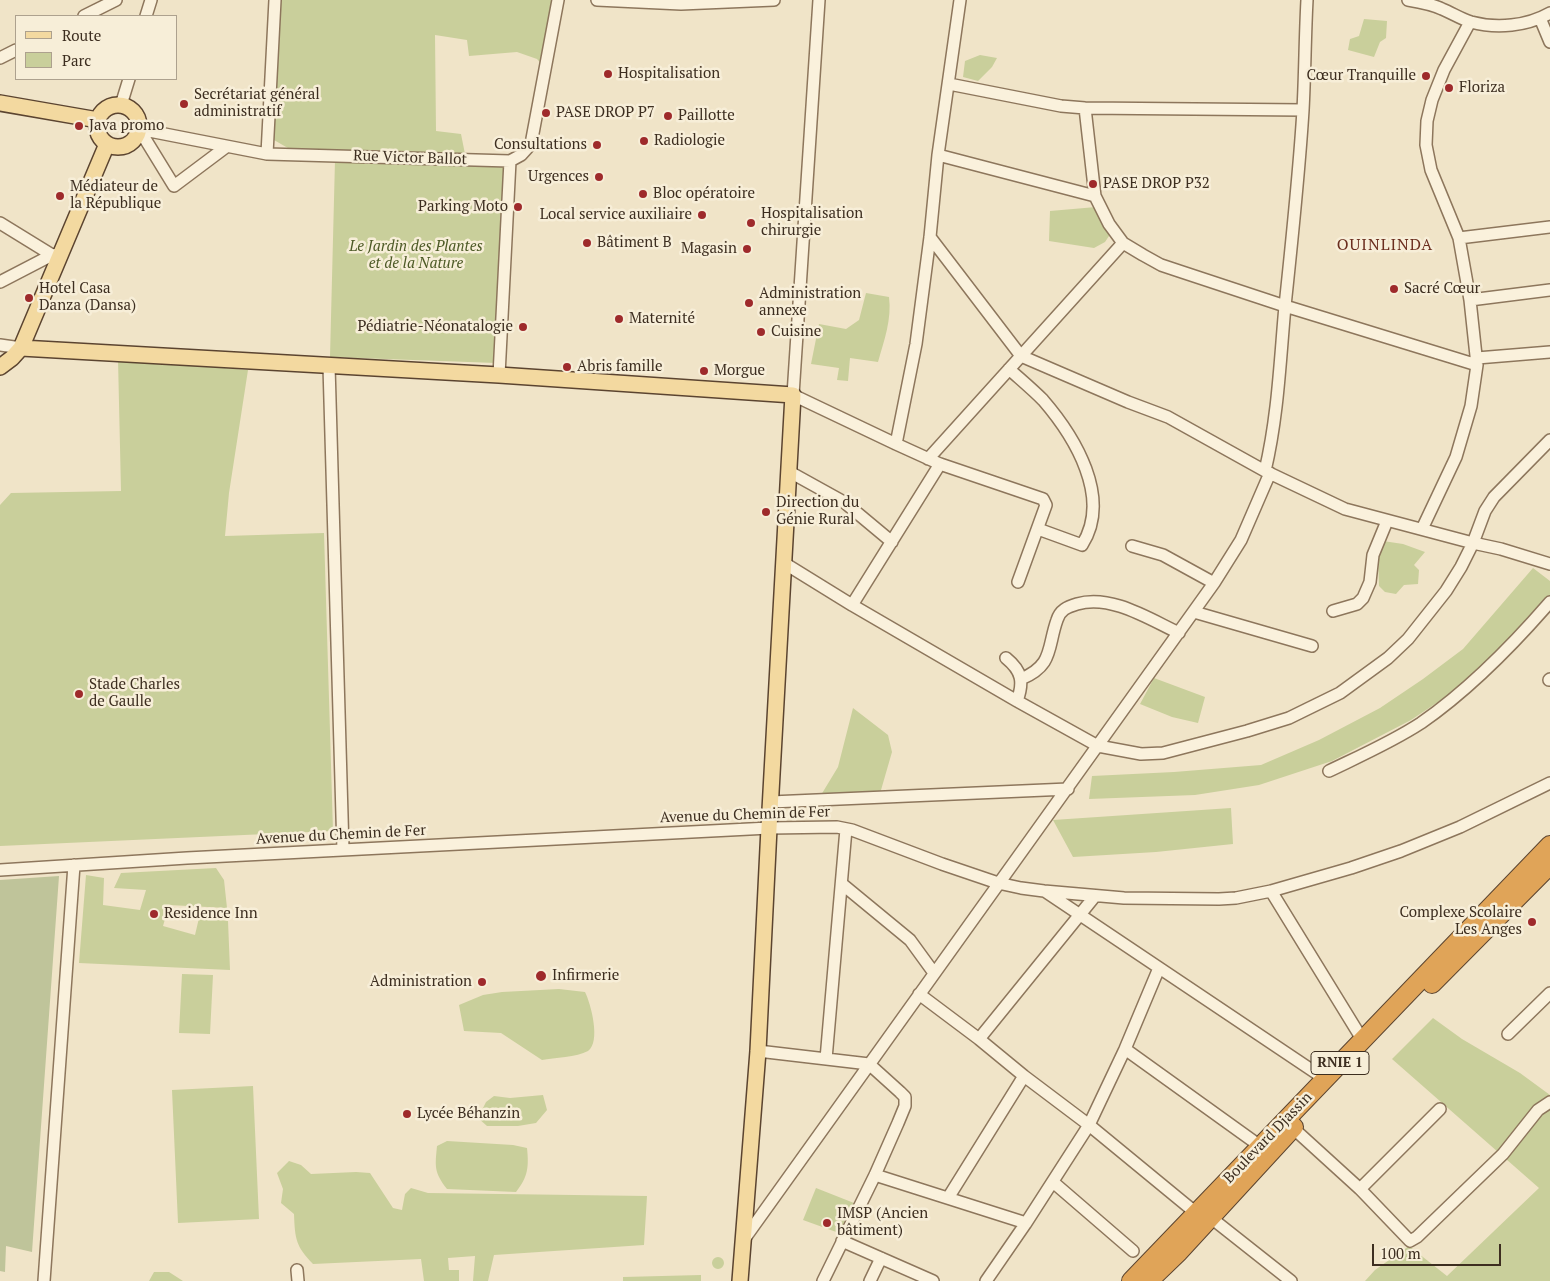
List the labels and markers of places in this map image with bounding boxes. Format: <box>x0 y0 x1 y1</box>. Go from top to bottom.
place label: Hospitalisation <box>618 65 720 83</box>
place label: Cœur Tranquille <box>1307 67 1416 85</box>
marker: Hospitalisation <box>602 68 614 80</box>
marker: Cœur Tranquille <box>1420 70 1432 82</box>
place label: Floriza <box>1459 79 1505 97</box>
marker: Floriza <box>1443 82 1455 94</box>
place label: Secrétariat général administratif <box>194 86 320 121</box>
marker: Secrétariat général administratif <box>178 98 190 110</box>
place label: PASE DROP P7 <box>556 104 655 122</box>
marker: PASE DROP P7 <box>540 107 552 119</box>
place label: Paillotte <box>678 107 735 125</box>
marker: Paillotte <box>662 110 674 122</box>
place label: Java promo <box>89 117 164 135</box>
marker: Java promo <box>73 120 85 132</box>
place label: Radiologie <box>654 132 725 150</box>
marker: Radiologie <box>638 135 650 147</box>
place label: Consultations <box>494 136 587 154</box>
marker: Consultations <box>591 139 603 151</box>
place label: Urgences <box>528 168 589 186</box>
marker: Urgences <box>593 171 605 183</box>
place label: PASE DROP P32 <box>1103 175 1210 193</box>
place label: Médiateur de la République <box>70 178 161 213</box>
marker: PASE DROP P32 <box>1087 178 1099 190</box>
place label: Bloc opératoire <box>653 185 755 203</box>
marker: Bloc opératoire <box>637 188 649 200</box>
marker: Médiateur de la République <box>54 190 66 202</box>
place label: Parking Moto <box>418 198 508 216</box>
marker: Parking Moto <box>512 201 524 213</box>
place label: Hospitalisation chirurgie <box>761 205 863 240</box>
place label: Local service auxiliaire <box>540 206 692 224</box>
marker: Local service auxiliaire <box>696 209 708 221</box>
marker: Hospitalisation chirurgie <box>745 217 757 229</box>
place label: Bâtiment B <box>597 234 672 252</box>
marker: Bâtiment B <box>581 237 593 249</box>
place label: Magasin <box>681 240 737 258</box>
marker: Magasin <box>741 243 753 255</box>
place label: Hotel Casa Danza (Dansa) <box>39 280 136 315</box>
place label: Sacré Cœur <box>1404 280 1480 298</box>
marker: Sacré Cœur <box>1388 283 1400 295</box>
place label: Administration annexe <box>759 285 861 320</box>
marker: Hotel Casa Danza (Dansa) <box>23 292 35 304</box>
marker: Administration annexe <box>743 297 755 309</box>
place label: Maternité <box>629 310 695 328</box>
marker: Maternité <box>613 313 625 325</box>
place label: Pédiatrie-Néonatalogie <box>358 318 513 336</box>
marker: Pédiatrie-Néonatalogie <box>517 321 529 333</box>
place label: Cuisine <box>771 323 821 341</box>
marker: Cuisine <box>755 326 767 338</box>
place label: Abris famille <box>577 358 663 376</box>
marker: Abris famille <box>561 361 573 373</box>
place label: Morgue <box>714 362 765 380</box>
marker: Morgue <box>698 365 710 377</box>
place label: Direction du Génie Rural <box>776 494 859 529</box>
marker: Direction du Génie Rural <box>760 506 772 518</box>
place label: Stade Charles de Gaulle <box>89 676 180 711</box>
marker: Stade Charles de Gaulle <box>73 688 85 700</box>
place label: Complexe Scolaire Les Anges <box>1399 904 1522 939</box>
place label: Residence Inn <box>164 905 258 923</box>
marker: Residence Inn <box>148 908 160 920</box>
marker: Complexe Scolaire Les Anges <box>1526 916 1538 928</box>
place label: Infirmerie <box>552 967 619 985</box>
marker: Infirmerie <box>534 969 548 983</box>
place label: Administration <box>370 973 472 991</box>
marker: Administration <box>476 976 488 988</box>
place label: Lycée Béhanzin <box>417 1105 520 1123</box>
marker: Lycée Béhanzin <box>401 1108 413 1120</box>
place label: IMSP (Ancien bâtiment) <box>837 1205 928 1240</box>
marker: IMSP (Ancien bâtiment) <box>821 1217 833 1229</box>

